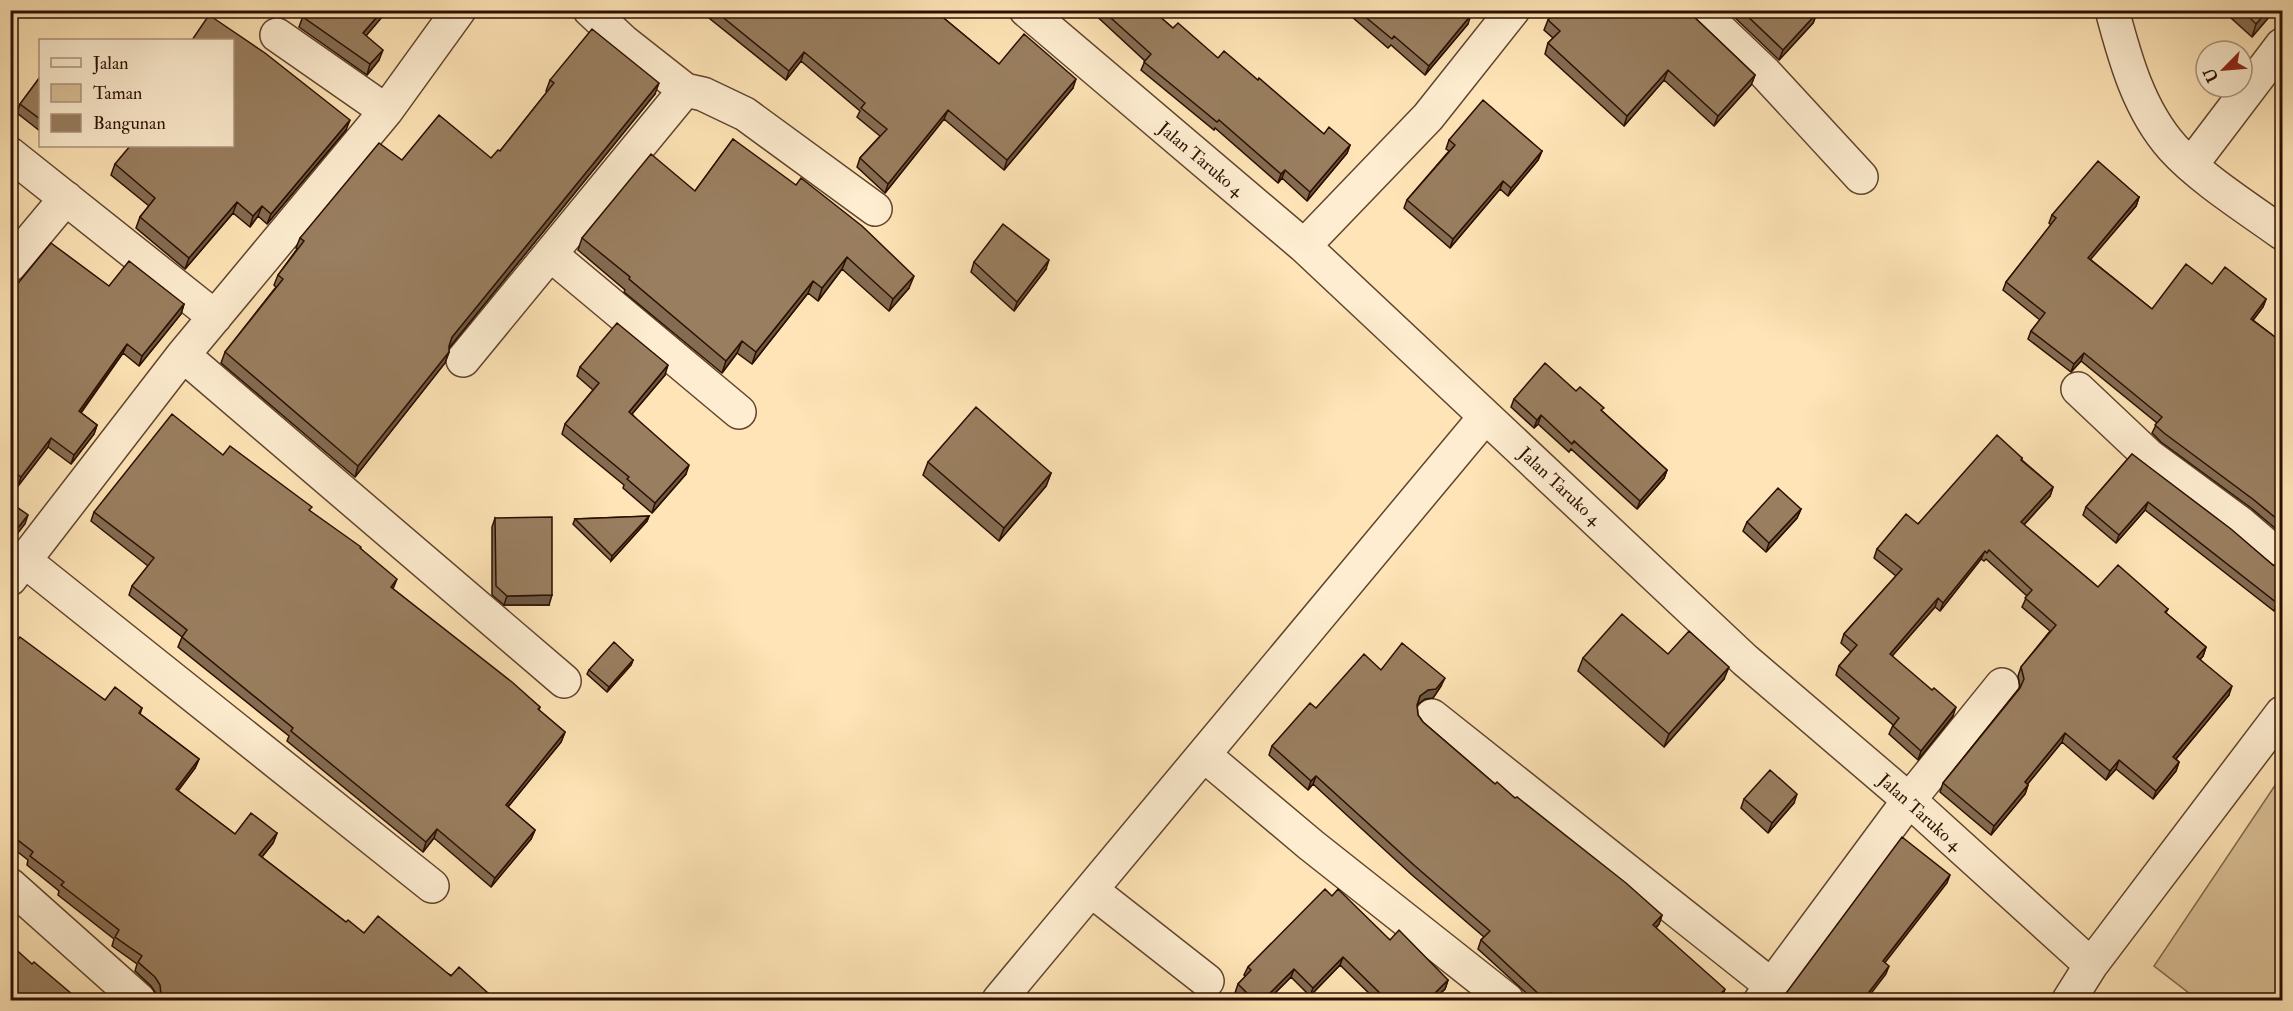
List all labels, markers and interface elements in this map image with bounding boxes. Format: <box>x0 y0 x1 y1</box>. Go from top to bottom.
legend <box>39 39 234 147</box>
north arrow <box>2194 39 2254 99</box>
text: Jalan <box>92 52 129 75</box>
text: U <box>2199 64 2223 85</box>
text: Taman <box>93 82 142 105</box>
text: Bangunan <box>93 112 166 135</box>
street label: Jalan Taruko 4 <box>1152 116 1249 203</box>
street label: Jalan Taruko 4 <box>1513 442 1607 531</box>
street label: Jalan Taruko 4 <box>1872 768 1967 857</box>

